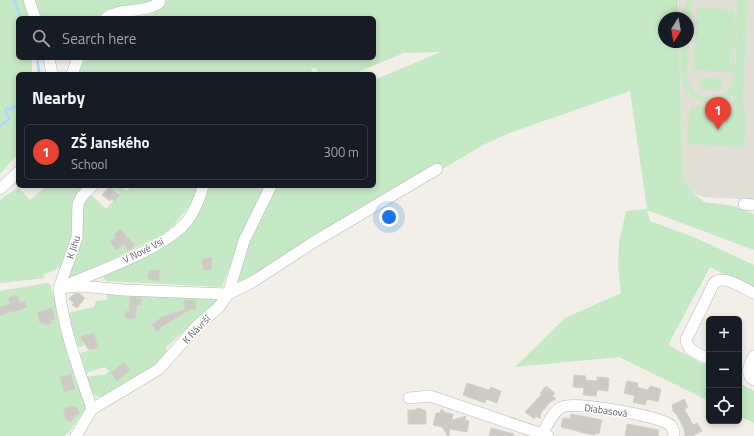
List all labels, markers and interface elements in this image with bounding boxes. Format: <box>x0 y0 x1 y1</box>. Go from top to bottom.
north arrow <box>658 12 694 48</box>
search box <box>16 16 376 60</box>
icon: search <box>30 27 52 49</box>
text: Search here <box>62 27 136 50</box>
text: Nearby <box>32 85 85 111</box>
pin: 1 <box>705 97 731 130</box>
text: ZŠ Janského <box>71 131 150 154</box>
text: 1 <box>42 142 50 162</box>
text: 300 m <box>323 142 359 162</box>
text: School <box>71 154 107 174</box>
your location <box>379 207 399 227</box>
street label: K Jihu <box>63 234 84 261</box>
street label: V Nové Vsi <box>120 234 166 267</box>
street label: K Návrší <box>179 311 214 347</box>
map controls <box>706 316 742 424</box>
button: + <box>706 316 742 352</box>
button: − <box>706 352 742 388</box>
button: locate <box>706 388 742 424</box>
street label: Diabasová <box>583 400 629 421</box>

